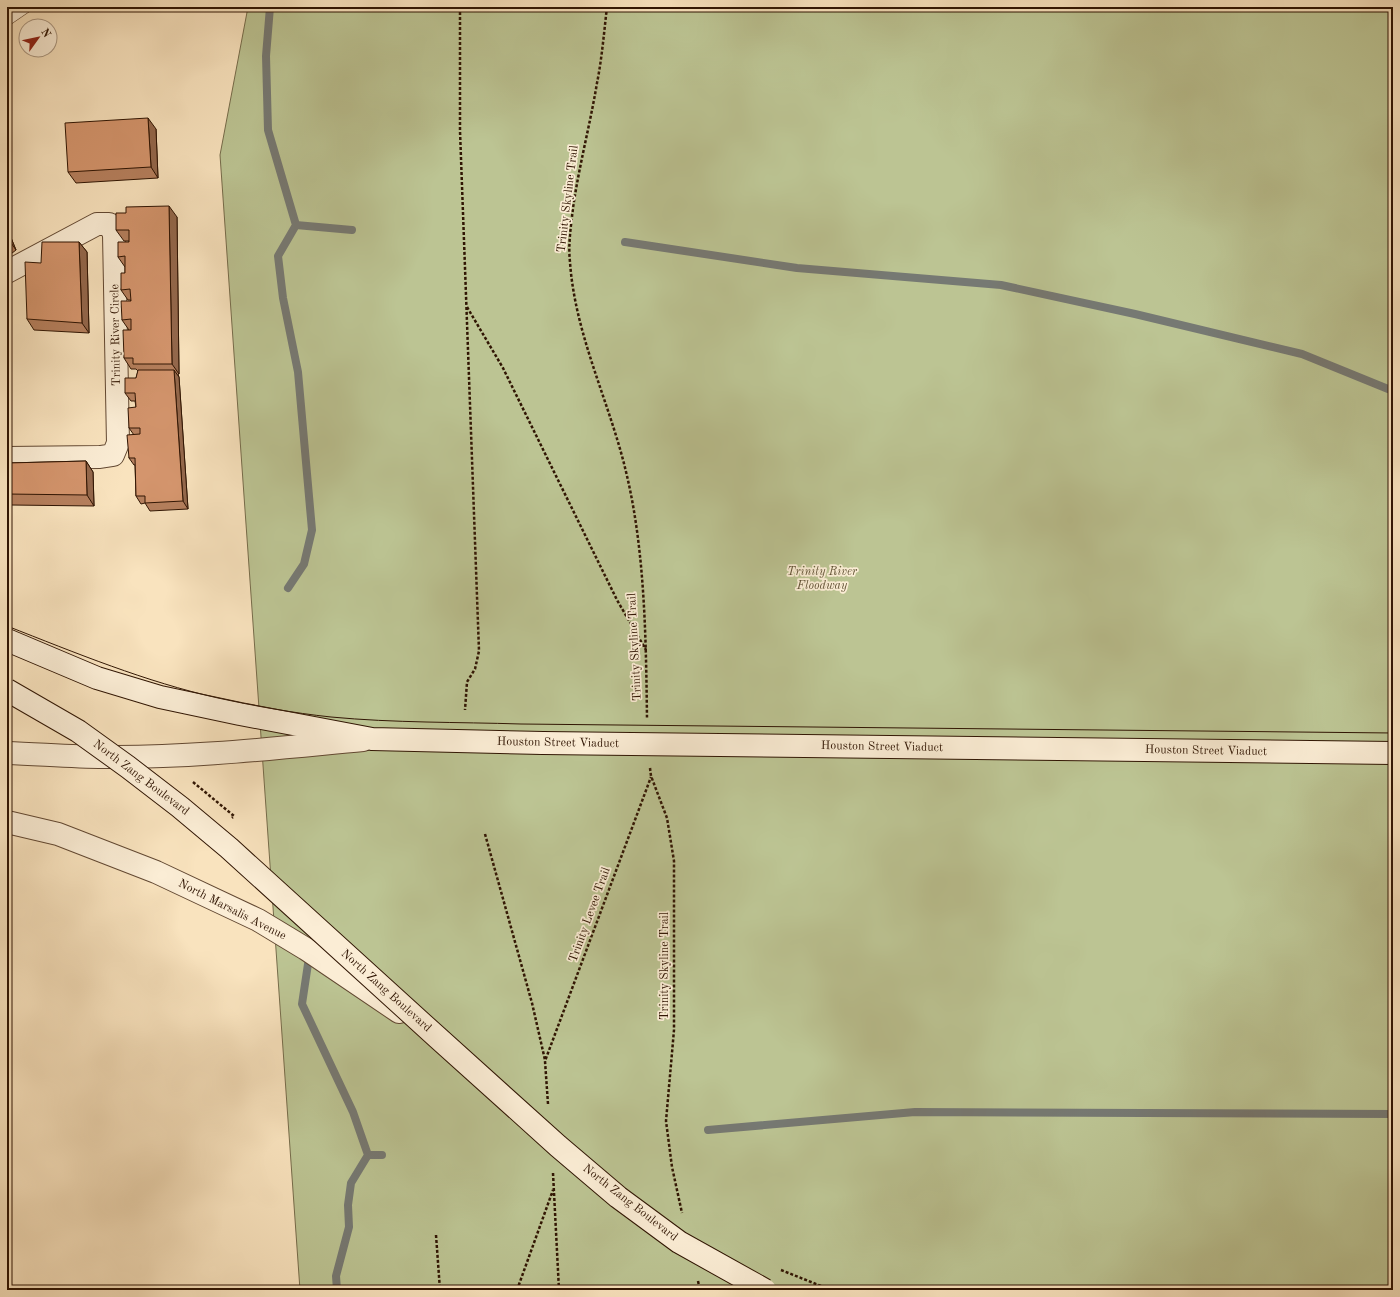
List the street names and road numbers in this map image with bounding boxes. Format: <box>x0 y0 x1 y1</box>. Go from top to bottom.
street label: Trinity Skyline Trail <box>555 145 581 253</box>
street label: Trinity River Circle <box>109 283 123 386</box>
street label: Trinity Skyline Trail <box>626 593 644 701</box>
street label: Houston Street Viaduct <box>497 736 619 750</box>
street label: North Zang Boulevard <box>91 738 191 818</box>
street label: Houston Street Viaduct <box>821 740 943 754</box>
street label: Houston Street Viaduct <box>1145 744 1267 758</box>
street label: Trinity Levee Trail <box>567 866 613 964</box>
street label: North Marsalis Avenue <box>176 878 288 943</box>
street label: Trinity Skyline Trail <box>659 912 671 1020</box>
street label: North Zang Boulevard <box>339 947 433 1035</box>
street label: North Zang Boulevard <box>580 1162 680 1244</box>

